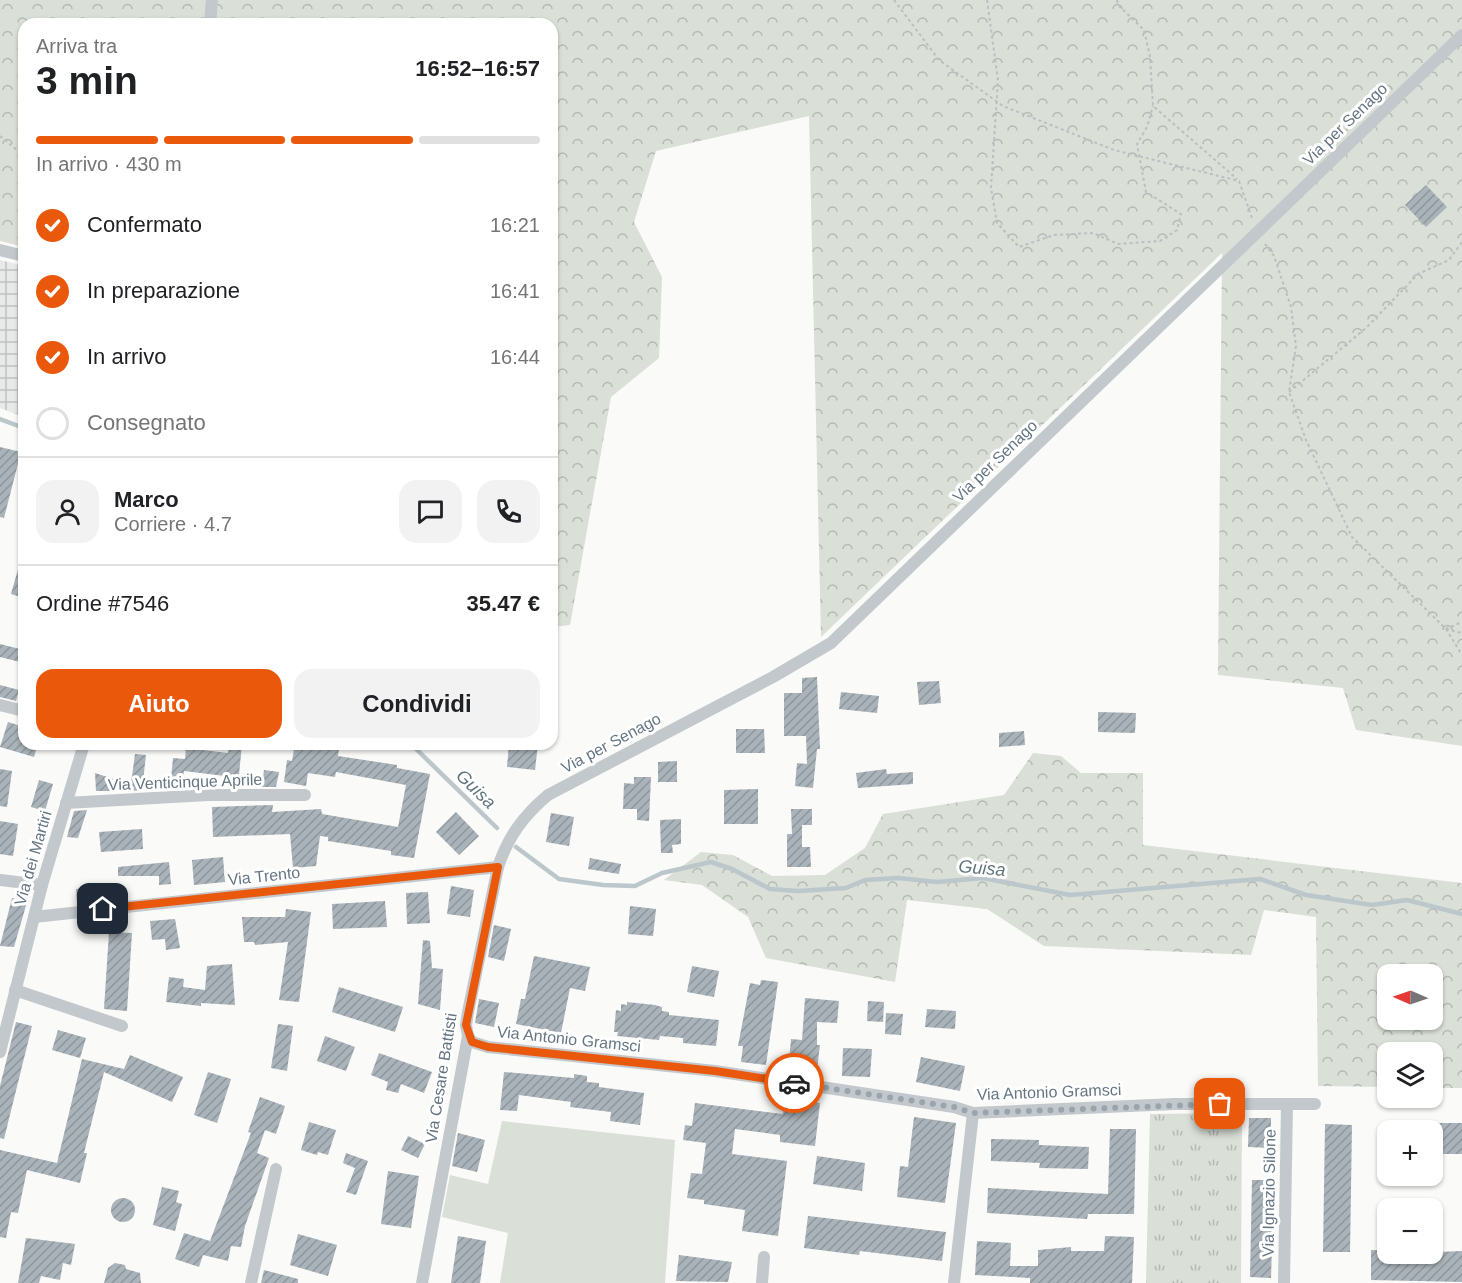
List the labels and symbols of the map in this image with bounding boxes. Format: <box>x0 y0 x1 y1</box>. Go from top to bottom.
street label: Via per Senago <box>1300 80 1391 168</box>
street label: Via per Senago <box>950 417 1041 505</box>
street label: Via per Senago <box>558 710 664 776</box>
water label: Guisa <box>452 765 500 813</box>
street label: Via Venticinque Aprile <box>108 771 263 793</box>
street label: Via dei Martiri <box>11 809 55 907</box>
water label: Guisa <box>958 856 1006 880</box>
street label: Via Trento <box>227 864 301 888</box>
pin <box>77 883 128 934</box>
north arrow <box>1377 964 1443 1030</box>
street label: Via Cesare Battisti <box>422 1012 460 1144</box>
street label: Via Antonio Gramsci <box>496 1023 642 1055</box>
courier <box>764 1053 824 1113</box>
pin <box>1194 1078 1245 1129</box>
street label: Via Antonio Gramsci <box>976 1081 1122 1103</box>
street label: Via Ignazio Silone <box>1259 1129 1279 1257</box>

